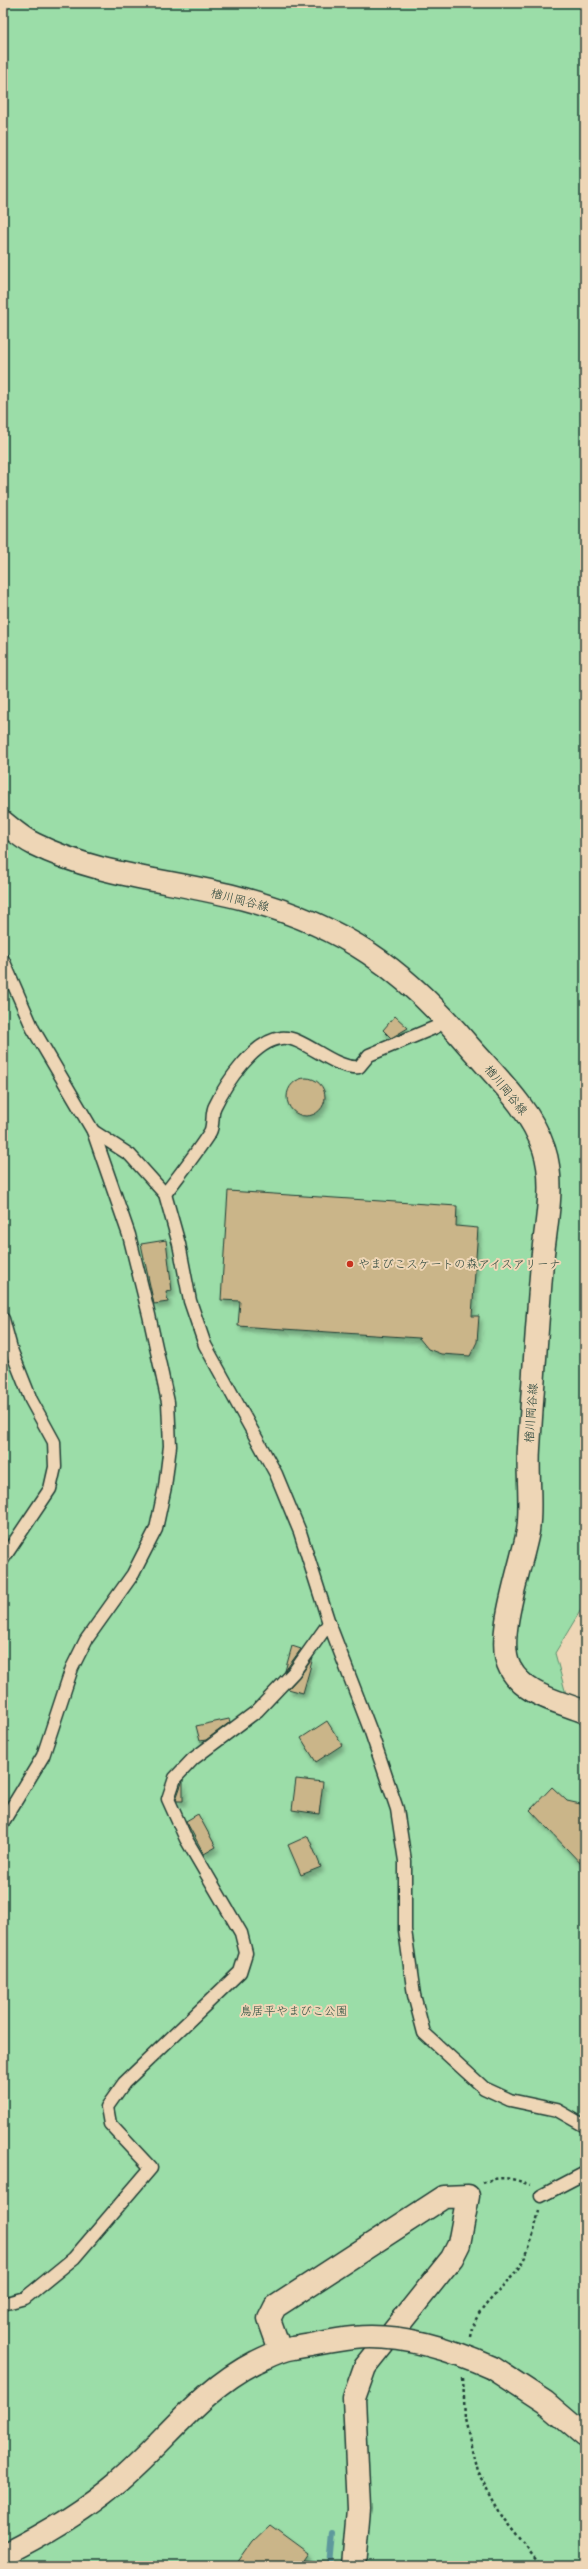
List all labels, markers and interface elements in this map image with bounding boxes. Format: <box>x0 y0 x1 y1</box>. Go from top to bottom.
street label: 楢川岡谷線 <box>209 886 271 915</box>
street label: 楢川岡谷線 <box>481 1062 530 1118</box>
place label: やまびこスケートの森アイスアリーナ <box>358 1257 561 1272</box>
marker: やまびこスケートの森アイスアリーナ <box>345 1259 355 1269</box>
street label: 楢川岡谷線 <box>522 1383 541 1443</box>
park label: 鳥居平やまびこ公園 <box>240 2004 348 2019</box>

